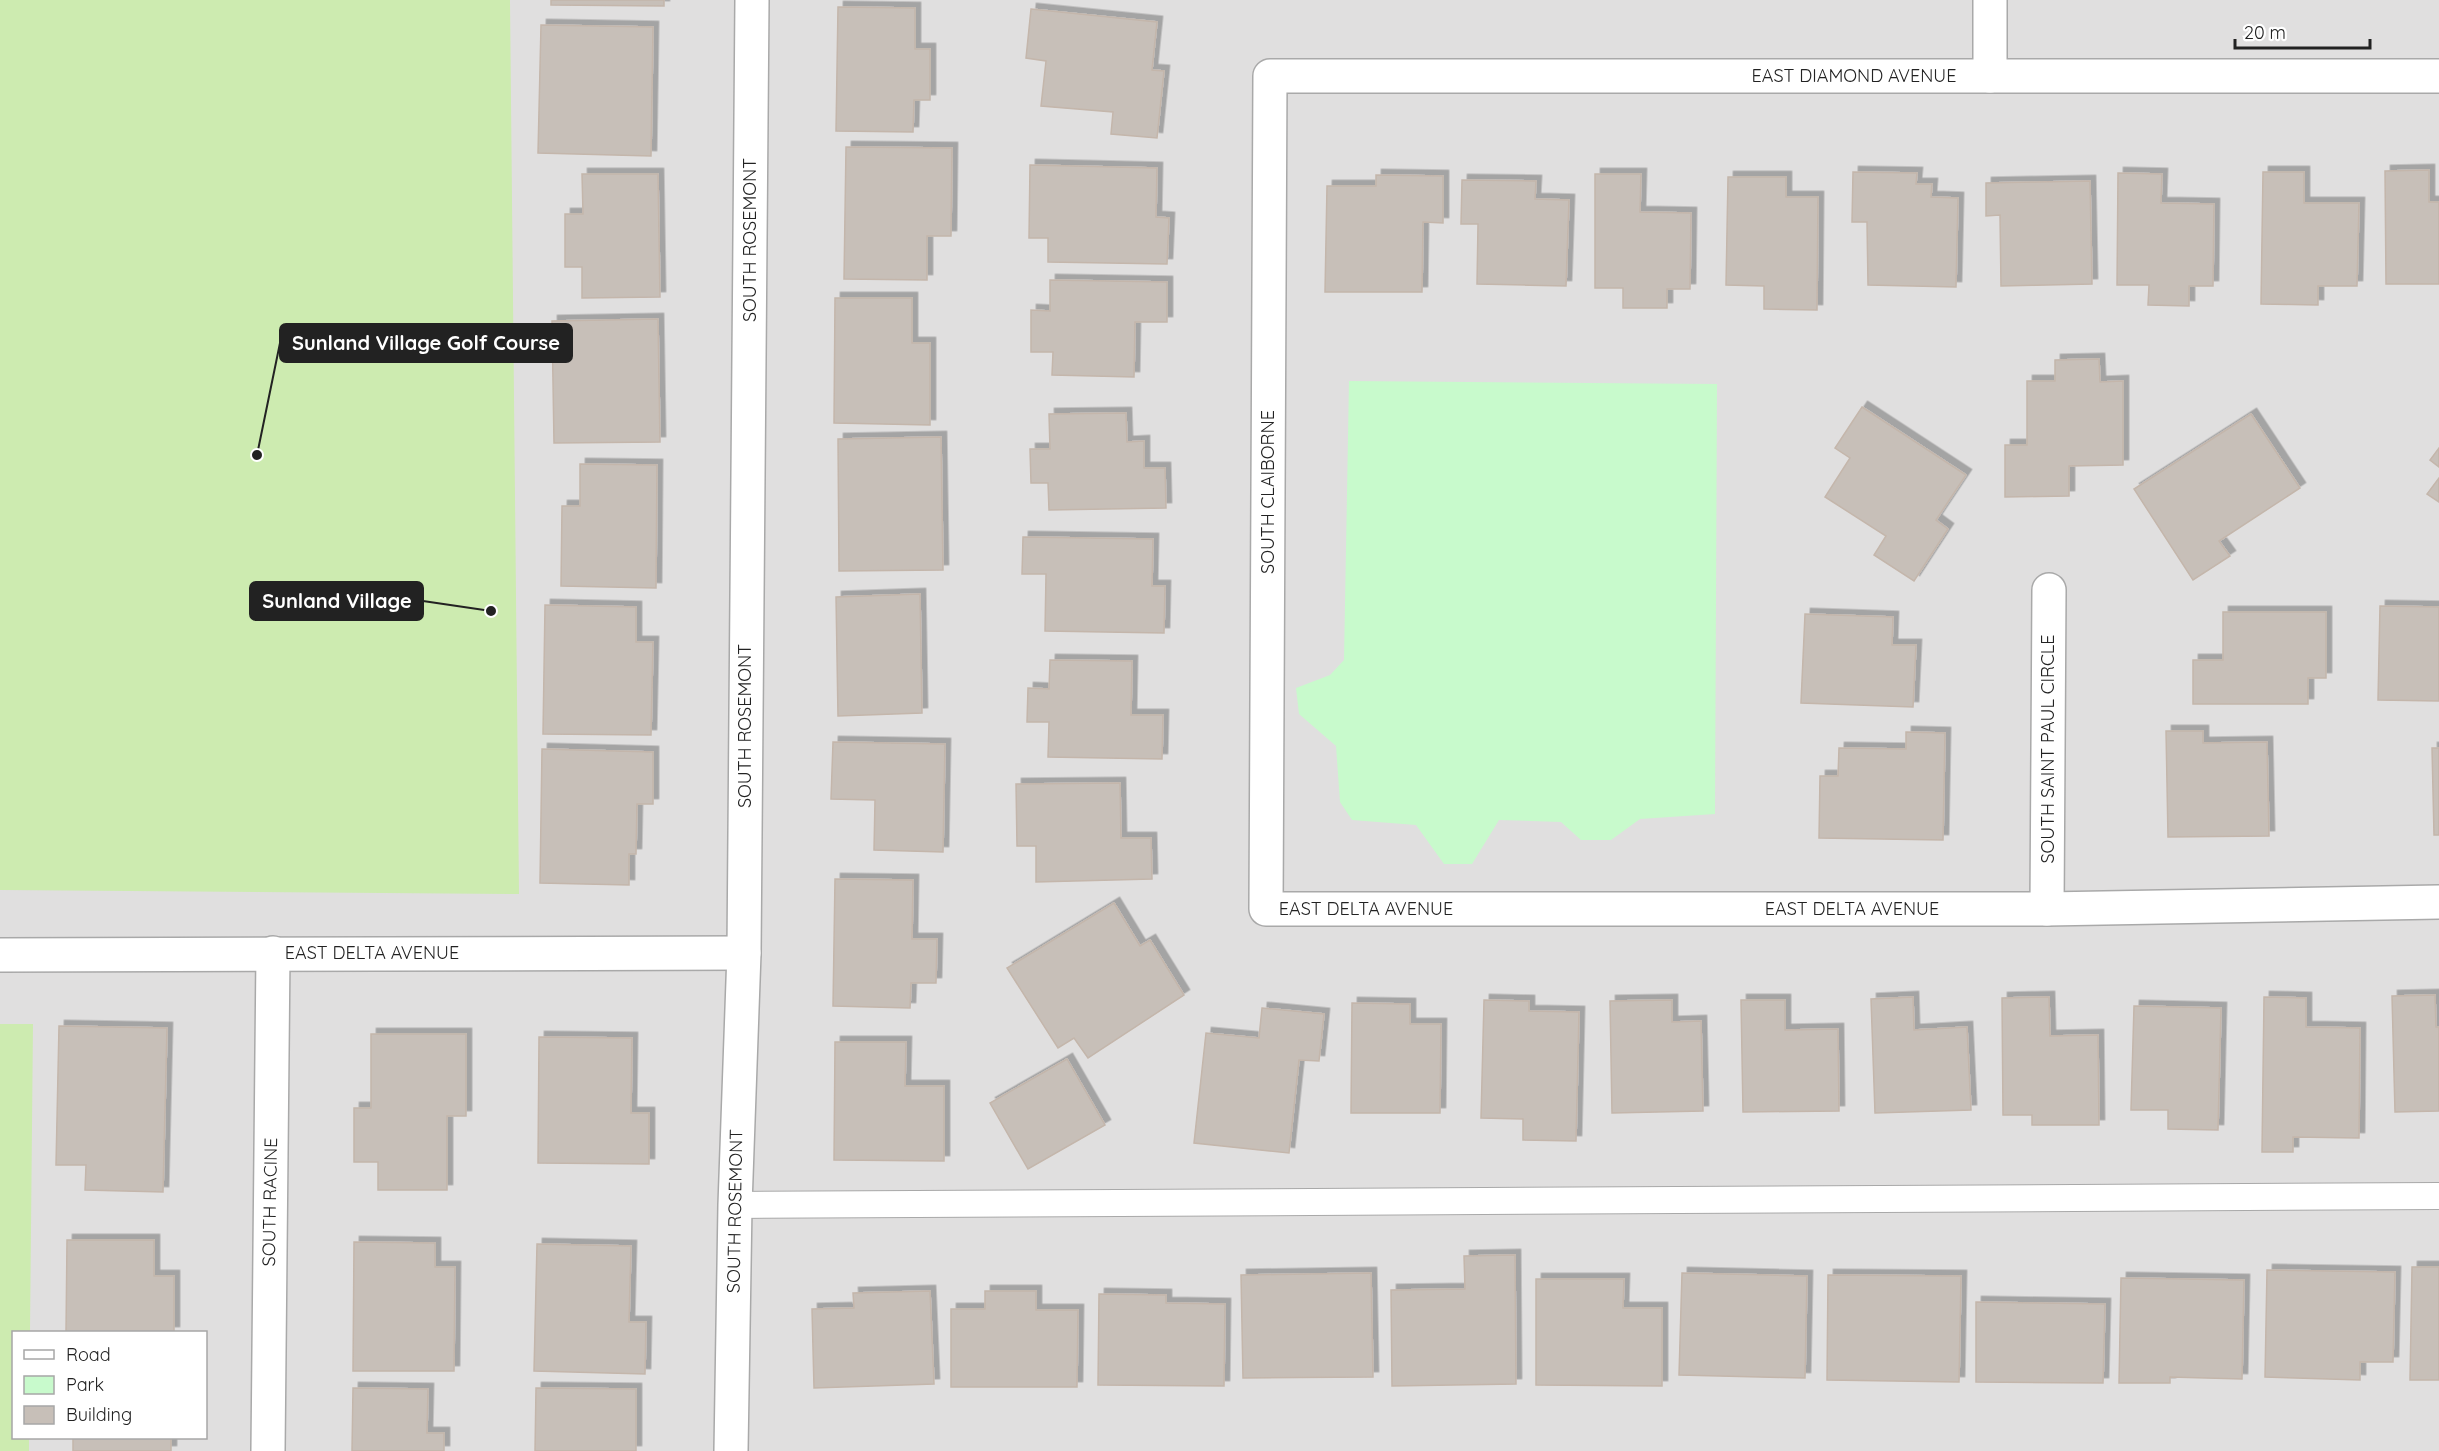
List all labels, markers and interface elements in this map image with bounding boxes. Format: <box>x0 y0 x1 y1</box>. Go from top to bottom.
scale bar <box>2235 12 2370 50</box>
text: 20 m <box>2244 21 2286 44</box>
street label: EAST DIAMOND AVENUE <box>1752 64 1956 87</box>
street label: SOUTH ROSEMONT <box>738 158 761 322</box>
callout: Sunland Village Golf Course <box>280 324 572 362</box>
text: Sunland Village Golf Course <box>292 330 560 355</box>
street label: SOUTH CLAIBORNE <box>1256 410 1279 574</box>
callout: Sunland Village <box>250 582 423 620</box>
text: Sunland Village <box>262 588 412 613</box>
street label: SOUTH SAINT PAUL CIRCLE <box>2036 634 2059 864</box>
street label: SOUTH ROSEMONT <box>733 644 756 808</box>
street label: EAST DELTA AVENUE <box>1279 897 1453 920</box>
street label: EAST DELTA AVENUE <box>1765 897 1939 920</box>
street label: EAST DELTA AVENUE <box>285 941 459 964</box>
street label: SOUTH ROSEMONT <box>722 1129 747 1293</box>
street label: SOUTH RACINE <box>257 1137 282 1267</box>
legend <box>12 1331 207 1439</box>
text: Road <box>66 1343 111 1366</box>
text: Park <box>66 1373 104 1396</box>
text: Building <box>66 1403 132 1426</box>

